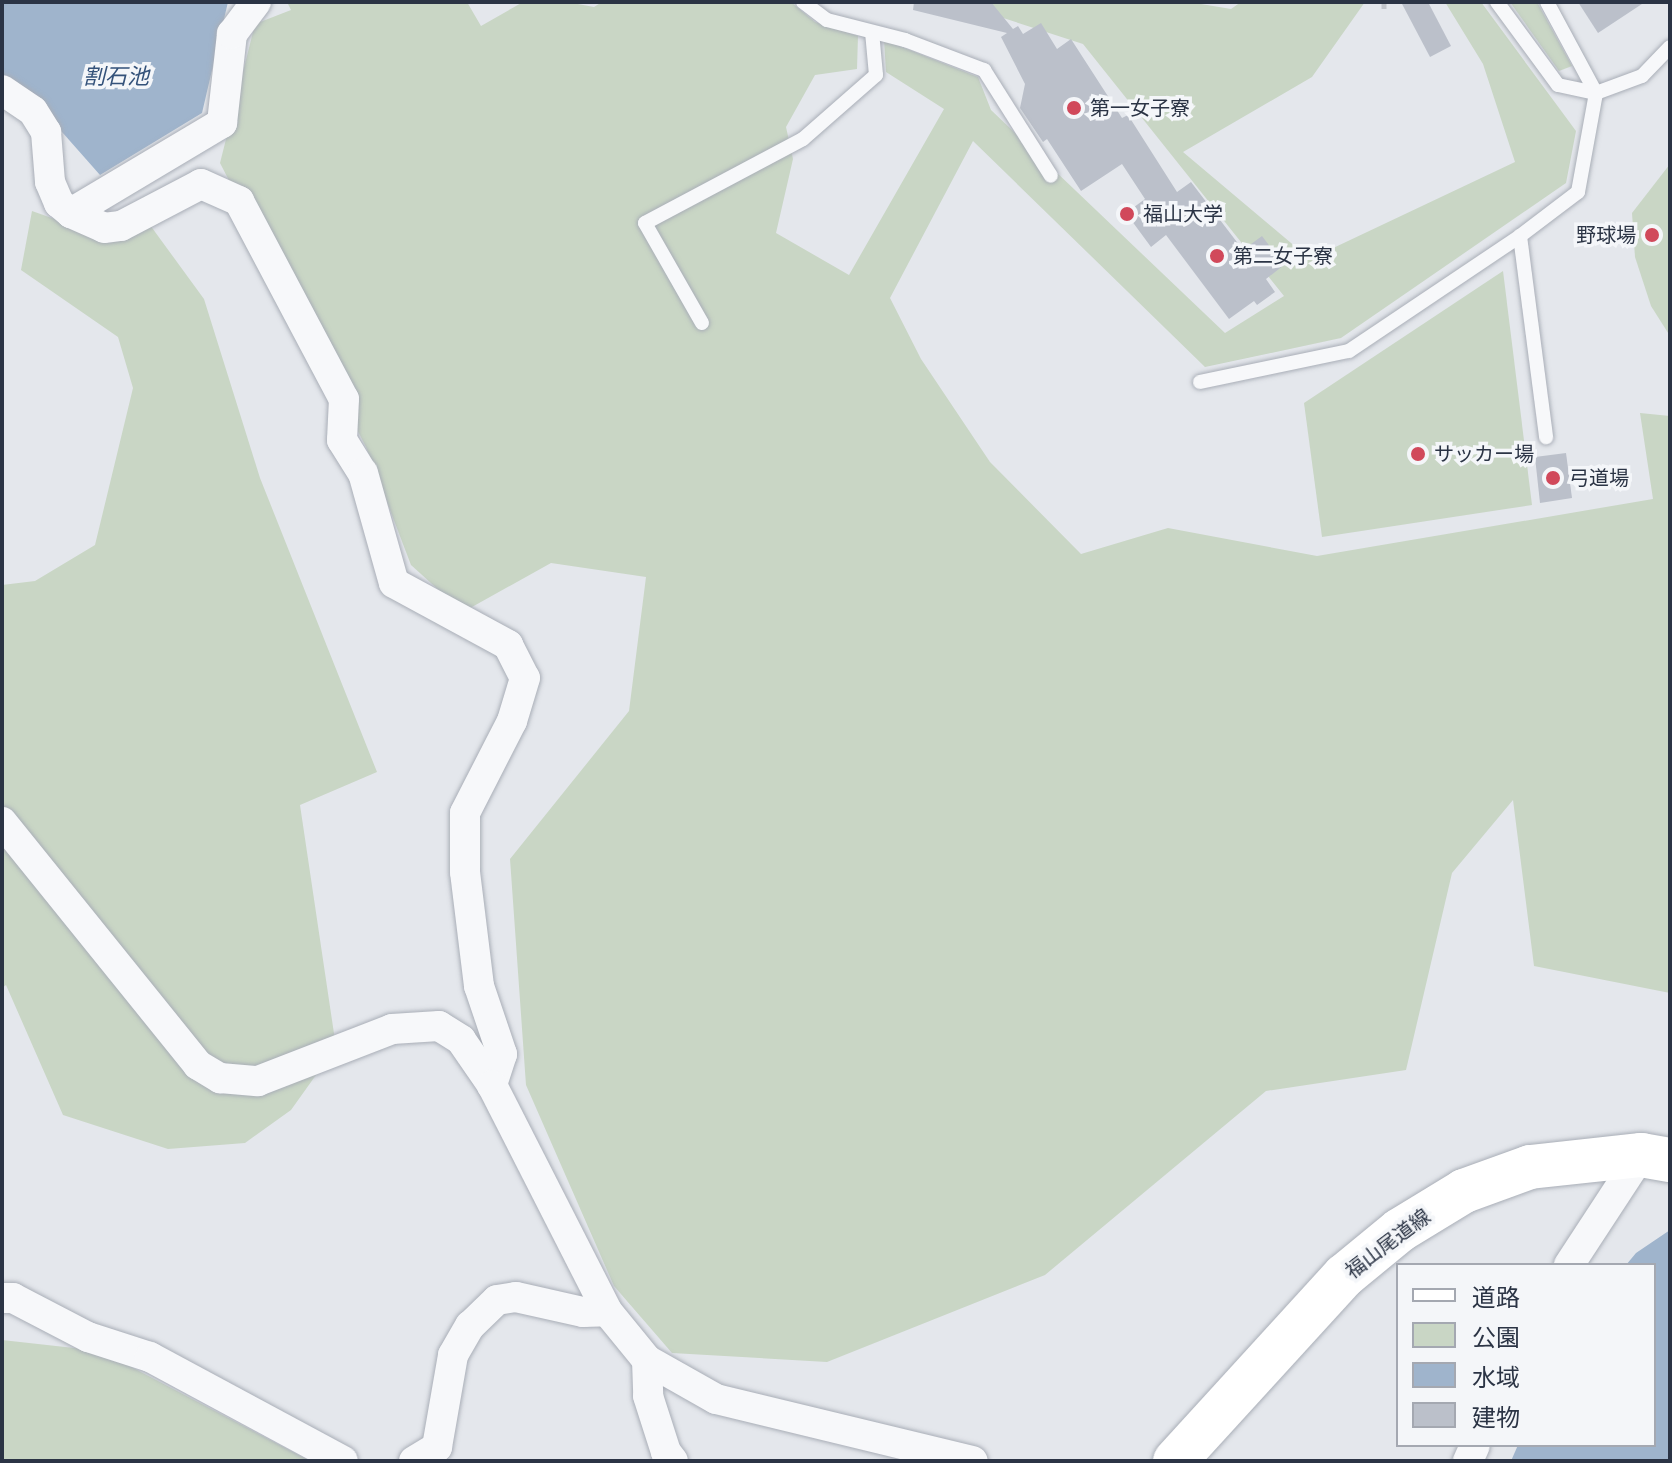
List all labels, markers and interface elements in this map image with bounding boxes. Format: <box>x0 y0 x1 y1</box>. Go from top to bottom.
water label: 割石池 <box>83 64 149 90</box>
place label: 第一女子寮 <box>1090 96 1190 120</box>
marker: 第一女子寮 <box>1065 99 1083 117</box>
place label: 福山大学 <box>1143 202 1223 226</box>
marker: 福山大学 <box>1118 205 1136 223</box>
place label: 野球場 <box>1576 223 1636 247</box>
marker: 野球場 <box>1643 226 1661 244</box>
place label: 第二女子寮 <box>1233 244 1333 268</box>
marker: 第二女子寮 <box>1208 247 1226 265</box>
place label: サッカー場 <box>1434 442 1534 466</box>
marker: サッカー場 <box>1409 445 1427 463</box>
place label: 弓道場 <box>1569 466 1629 490</box>
marker: 弓道場 <box>1544 469 1562 487</box>
street label: 福山尾道線 <box>1341 1204 1435 1284</box>
legend <box>1396 1263 1656 1447</box>
text: 道路 <box>1472 1282 1520 1313</box>
text: 公園 <box>1472 1322 1520 1353</box>
text: 水域 <box>1472 1362 1520 1393</box>
text: 建物 <box>1472 1402 1520 1433</box>

